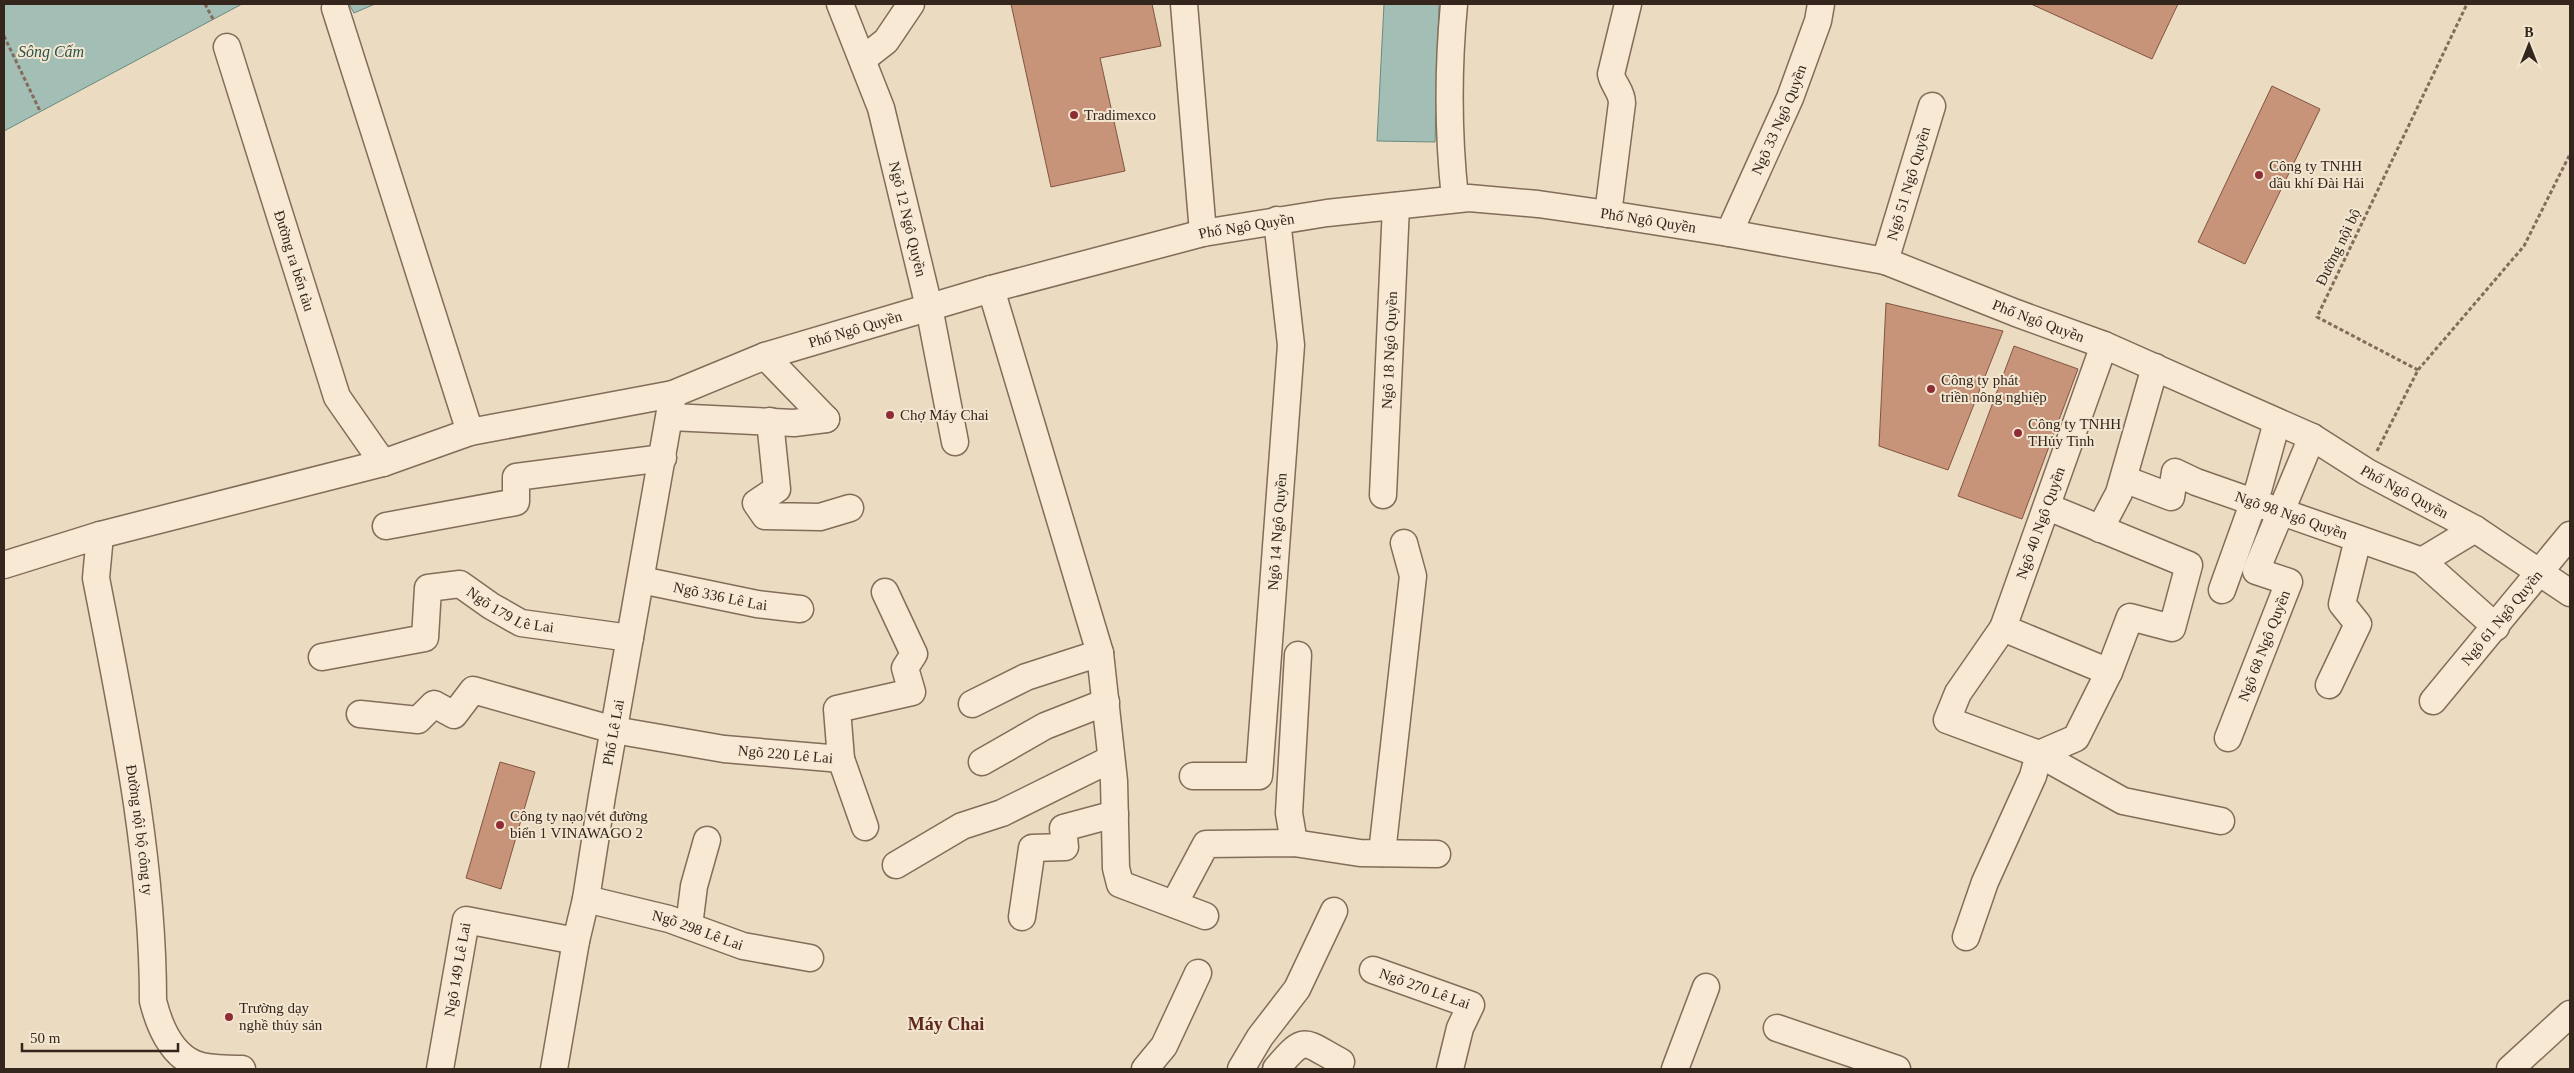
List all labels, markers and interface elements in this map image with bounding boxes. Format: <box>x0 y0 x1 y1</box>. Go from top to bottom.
north arrow <box>2504 20 2554 70</box>
text: B <box>2524 25 2534 40</box>
water label: Sông Cấm <box>18 43 84 61</box>
street label: Ngõ 33 Ngô Quyền <box>1748 62 1810 177</box>
place label: Tradimexco <box>1084 107 1156 123</box>
marker: Tradimexco <box>1068 109 1080 121</box>
street label: Ngõ 51 Ngô Quyền <box>1884 124 1933 242</box>
place label: Công ty TNHH dầu khí Đài Hải <box>2269 158 2364 191</box>
street label: Ngõ 12 Ngô Quyền <box>886 160 930 279</box>
marker: Công ty TNHH dầu khí Đài Hải <box>2253 169 2265 181</box>
street label: Phố Ngô Quyền <box>1599 205 1698 236</box>
street label: Đường nội bộ <box>2312 206 2364 288</box>
street label: Đường ra bến tàu <box>271 208 318 314</box>
street label: Phố Ngô Quyền <box>1197 210 1296 242</box>
street label: Ngõ 18 Ngô Quyền <box>1379 290 1400 409</box>
street label: Phố Ngô Quyền <box>1990 296 2087 345</box>
street label: Phố Ngô Quyền <box>806 308 904 351</box>
place label: Công ty phát triền nông nghiệp <box>1941 372 2047 405</box>
marker: Công ty phát triền nông nghiệp <box>1925 383 1937 395</box>
place label: Chợ Máy Chai <box>900 407 989 423</box>
marker: Chợ Máy Chai <box>884 409 896 421</box>
place label: Công ty TNHH THủy Tinh <box>2028 416 2121 449</box>
marker: Công ty TNHH THủy Tinh <box>2012 427 2024 439</box>
street label: Phố Ngô Quyền <box>2358 462 2451 522</box>
street label: Ngõ 40 Ngô Quyền <box>2013 464 2068 581</box>
street label: Ngõ 14 Ngô Quyền <box>1265 472 1290 591</box>
street label: Ngõ 98 Ngô Quyền <box>2233 488 2350 543</box>
street label: Ngõ 61 Ngô Quyền <box>2458 567 2546 668</box>
street label: Ngõ 336 Lê Lai <box>672 579 768 613</box>
street label: Ngõ 179 Lê Lai <box>464 583 555 635</box>
street label: Ngõ 68 Ngô Quyền <box>2235 587 2293 704</box>
street label: Phố Lê Lai <box>600 698 627 767</box>
street label: Ngõ 220 Lê Lai <box>737 742 834 766</box>
street label: Đường nội bộ công ty <box>123 763 156 897</box>
place label: Công ty nạo vét đường biển 1 VINAWAGO 2 <box>510 808 648 841</box>
marker: Công ty nạo vét đường biển 1 VINAWAGO 2 <box>494 819 506 831</box>
street label: Ngõ 298 Lê Lai <box>650 907 745 953</box>
street label: Ngõ 149 Lê Lai <box>441 921 473 1018</box>
street label: Ngõ 270 Lê Lai <box>1377 965 1472 1012</box>
place label: Trường dạy nghề thủy sản <box>239 1000 323 1033</box>
marker: Trường dạy nghề thủy sản <box>223 1011 235 1023</box>
district label: Máy Chai <box>908 1014 984 1034</box>
scale bar <box>22 1020 179 1052</box>
text: 50 m <box>30 1030 61 1046</box>

